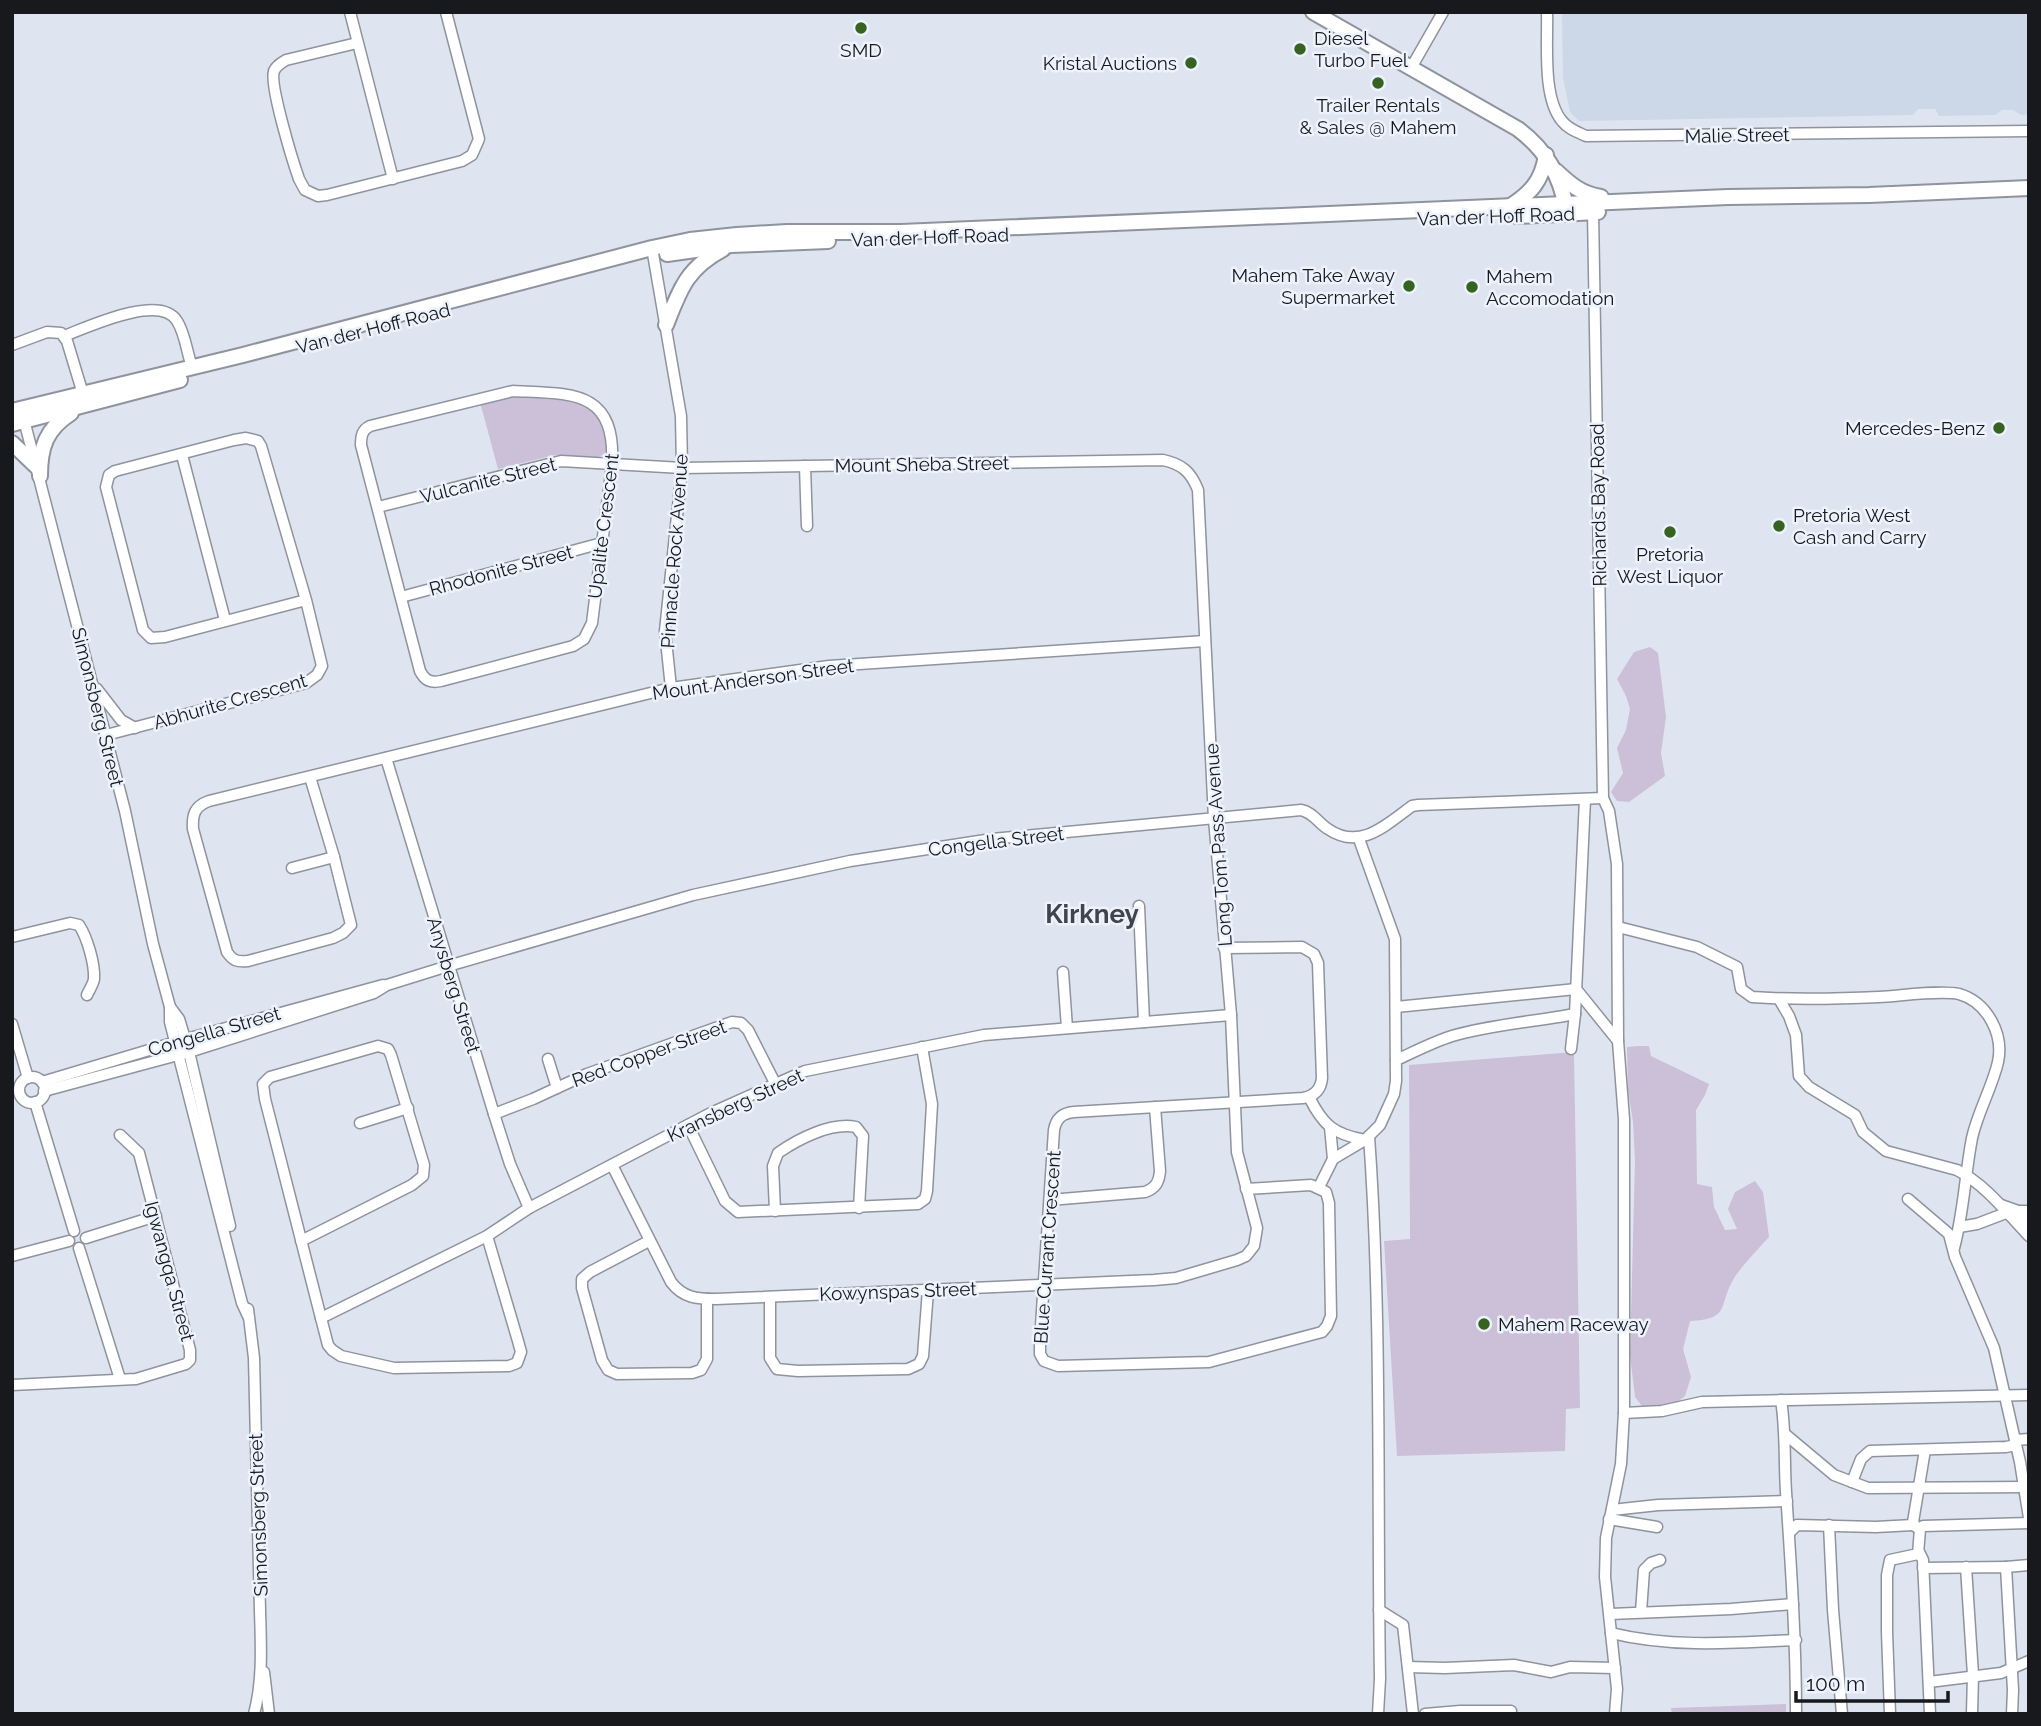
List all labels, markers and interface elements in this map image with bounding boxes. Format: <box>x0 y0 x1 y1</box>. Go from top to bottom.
marker: SMD <box>853 20 869 36</box>
place label: Diesel Turbo Fuel <box>1314 27 1409 71</box>
place label: SMD <box>840 39 882 61</box>
marker: Diesel Turbo Fuel <box>1292 41 1308 57</box>
place label: Kristal Auctions <box>1043 52 1177 74</box>
marker: Kristal Auctions <box>1183 55 1199 71</box>
marker: Trailer Rentals & Sales @ Mahem <box>1370 75 1386 91</box>
place label: Trailer Rentals & Sales @ Mahem <box>1299 94 1457 138</box>
street label: Malie Street <box>1684 123 1790 147</box>
street label: Van der Hoff Road <box>1417 202 1575 230</box>
street label: Van der Hoff Road <box>851 223 1009 251</box>
place label: Mahem Take Away Supermarket <box>1231 264 1396 308</box>
place label: Mahem Accomodation <box>1486 265 1614 309</box>
marker: Mahem Take Away Supermarket <box>1401 278 1417 294</box>
marker: Mahem Accomodation <box>1464 279 1480 295</box>
street label: Van der Hoff Road <box>294 298 452 358</box>
place label: Mercedes-Benz <box>1845 417 1985 439</box>
marker: Mercedes-Benz <box>1991 420 2007 436</box>
street label: Richards Bay Road <box>1586 423 1610 587</box>
street label: Upalite Crescent <box>583 451 623 600</box>
street label: Mount Sheba Street <box>834 451 1010 477</box>
street label: Vulcanite Street <box>418 452 559 508</box>
street label: Pinnacle Rock Avenue <box>656 453 692 649</box>
place label: Pretoria West Cash and Carry <box>1793 504 1927 548</box>
marker: Pretoria West Cash and Carry <box>1771 518 1787 534</box>
marker: Pretoria West Liquor <box>1662 524 1678 540</box>
street label: Rhodonite Street <box>427 540 576 600</box>
place label: Pretoria West Liquor <box>1617 543 1723 587</box>
street label: Simonsberg Street <box>68 625 129 789</box>
street label: Mount Anderson Street <box>651 654 856 704</box>
street label: Abhurite Crescent <box>151 668 310 733</box>
street label: Long Tom Pass Avenue <box>1200 743 1236 947</box>
street label: Congella Street <box>927 822 1066 860</box>
district label: Kirkney <box>1045 899 1139 929</box>
street label: Anysberg Street <box>423 914 485 1056</box>
street label: Congella Street <box>145 1001 283 1060</box>
street label: Red Copper Street <box>569 1015 730 1091</box>
street label: Kransberg Street <box>663 1063 807 1146</box>
street label: Blue Currant Crescent <box>1029 1149 1065 1344</box>
street label: Igwangqa Street <box>141 1198 199 1344</box>
street label: Kowynspas Street <box>819 1277 978 1305</box>
place label: Mahem Raceway <box>1498 1313 1649 1335</box>
marker: Mahem Raceway <box>1476 1316 1492 1332</box>
street label: Simonsberg Street <box>244 1432 272 1597</box>
scale bar <box>1796 1660 1948 1704</box>
text: 100 m <box>1806 1671 1865 1696</box>

